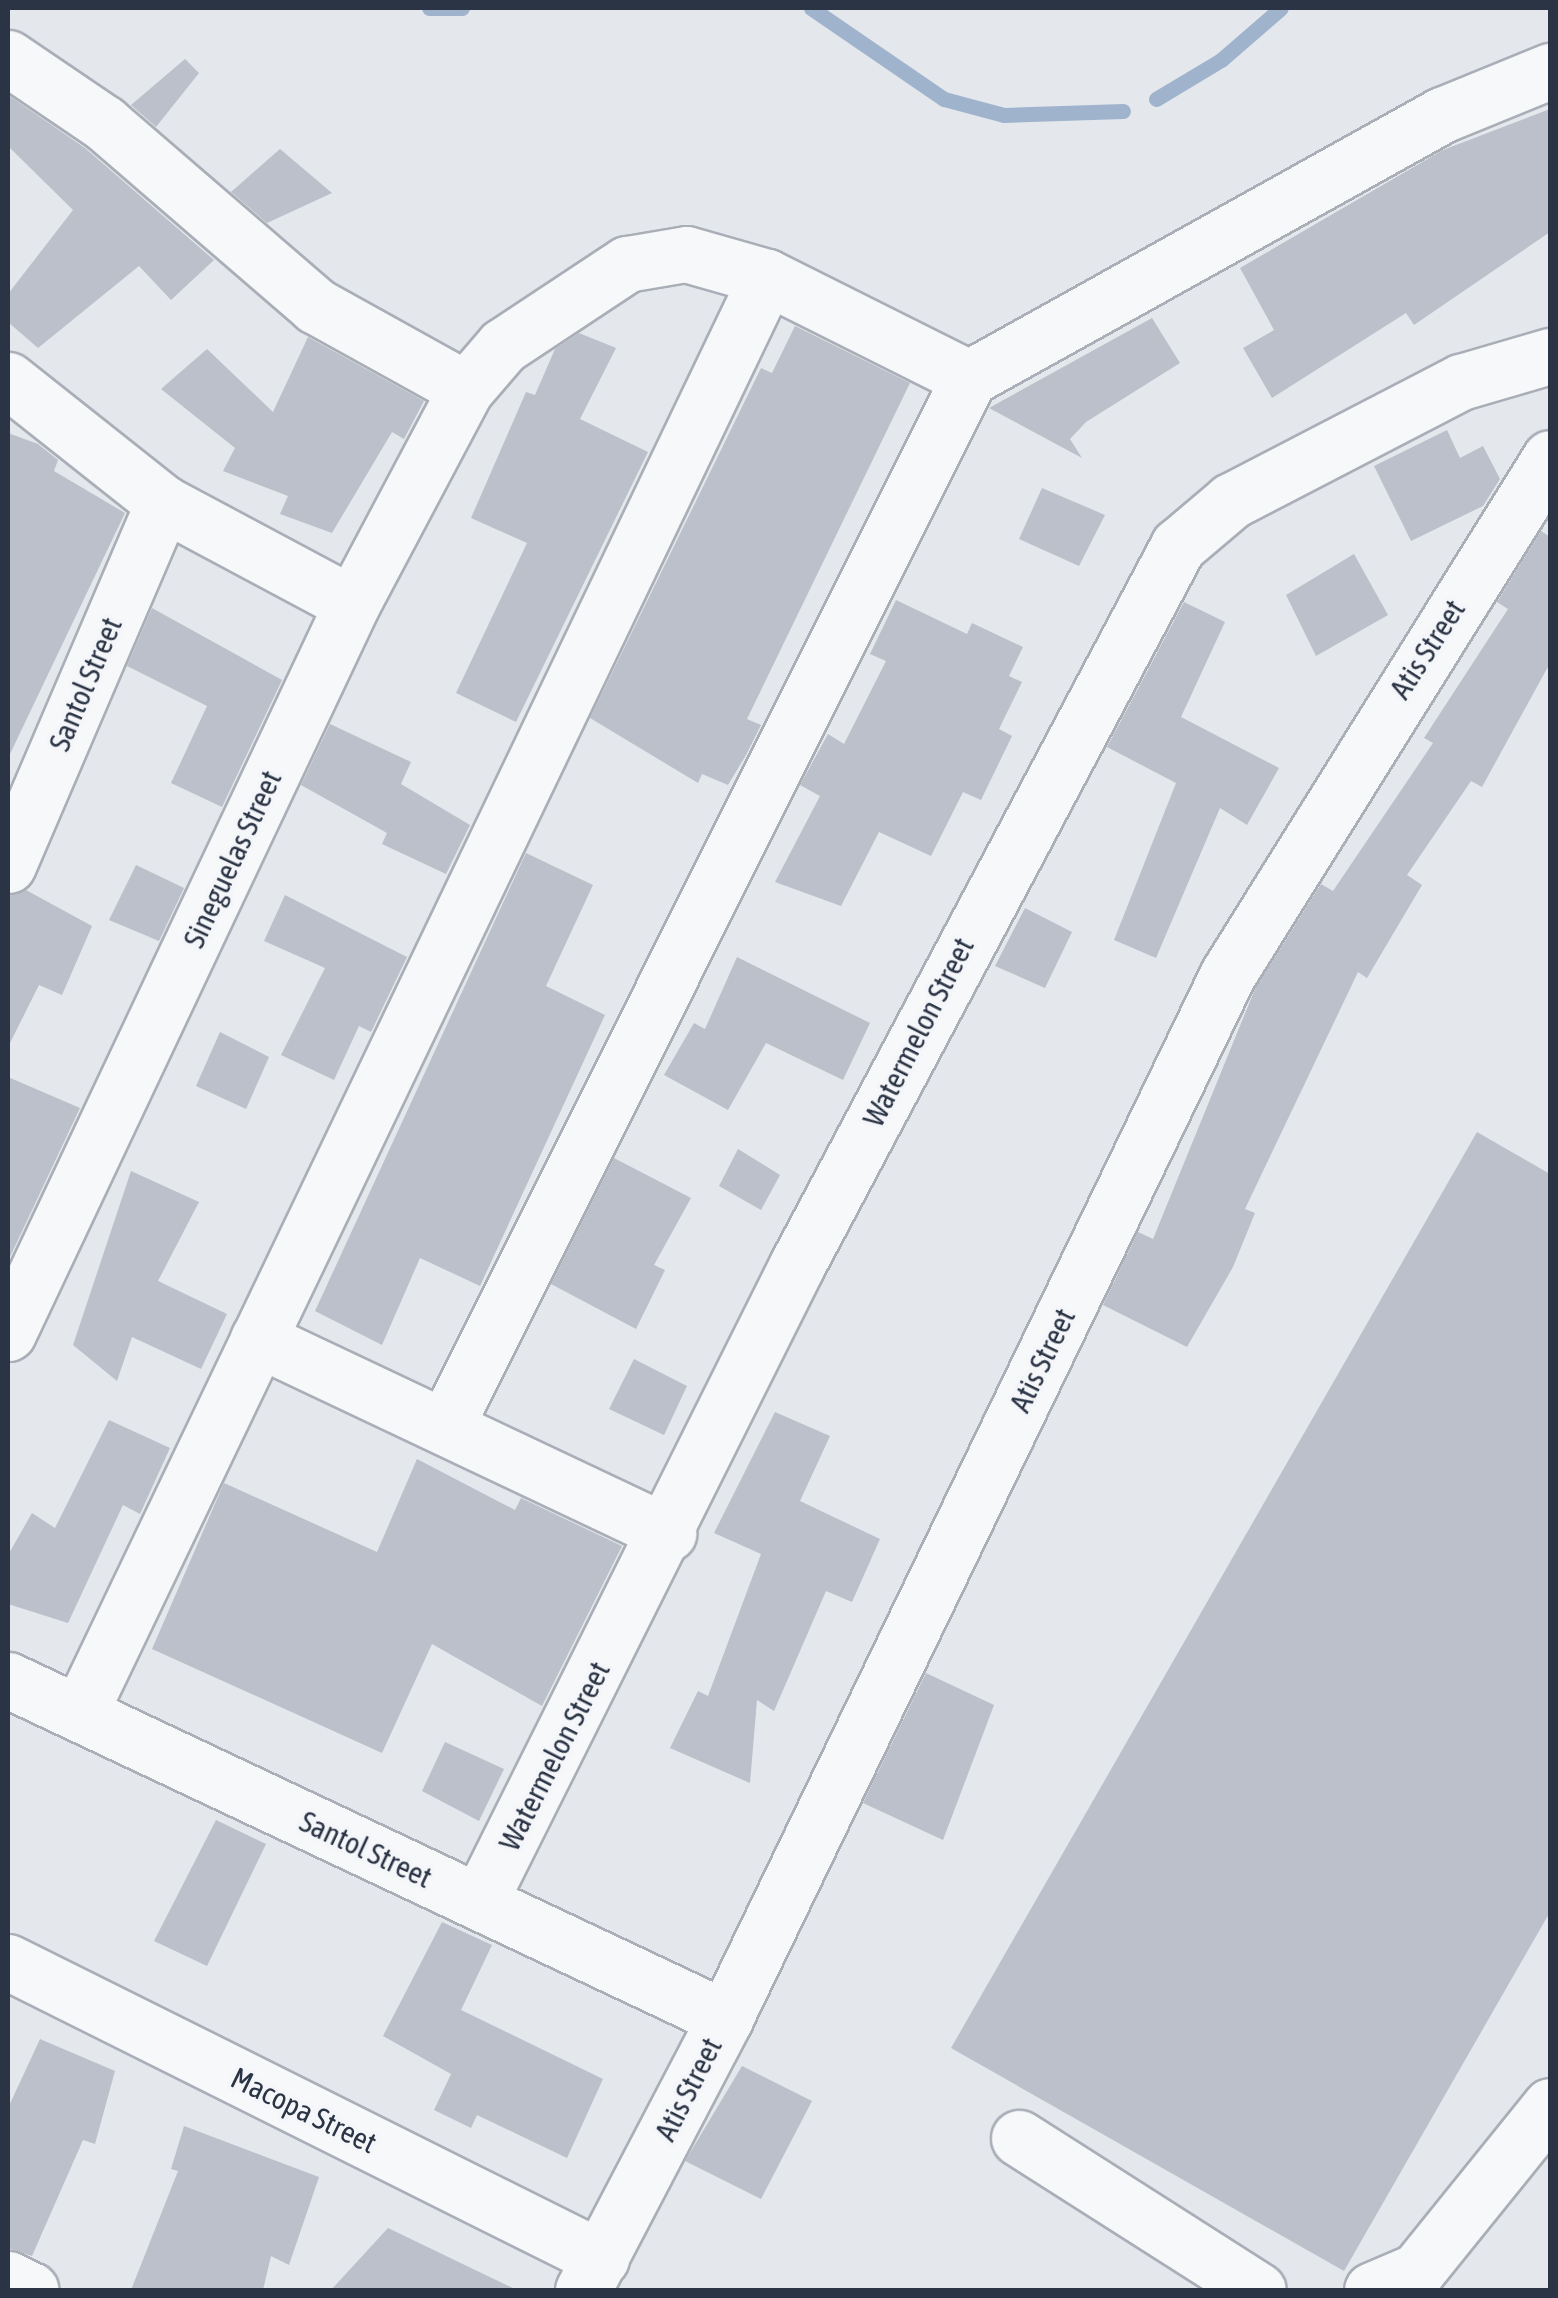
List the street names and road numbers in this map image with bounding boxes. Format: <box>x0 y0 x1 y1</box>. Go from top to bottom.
street label: Atis Street <box>1382 593 1472 705</box>
street label: Santol Street <box>41 612 129 756</box>
street label: Sineguelas Street <box>175 765 289 953</box>
street label: Watermelon Street <box>855 932 981 1132</box>
street label: Atis Street <box>1002 1302 1082 1418</box>
street label: Watermelon Street <box>491 1656 617 1856</box>
street label: Santol Street <box>294 1803 438 1895</box>
street label: Atis Street <box>647 2031 729 2147</box>
street label: Macopa Street <box>225 2059 383 2161</box>

